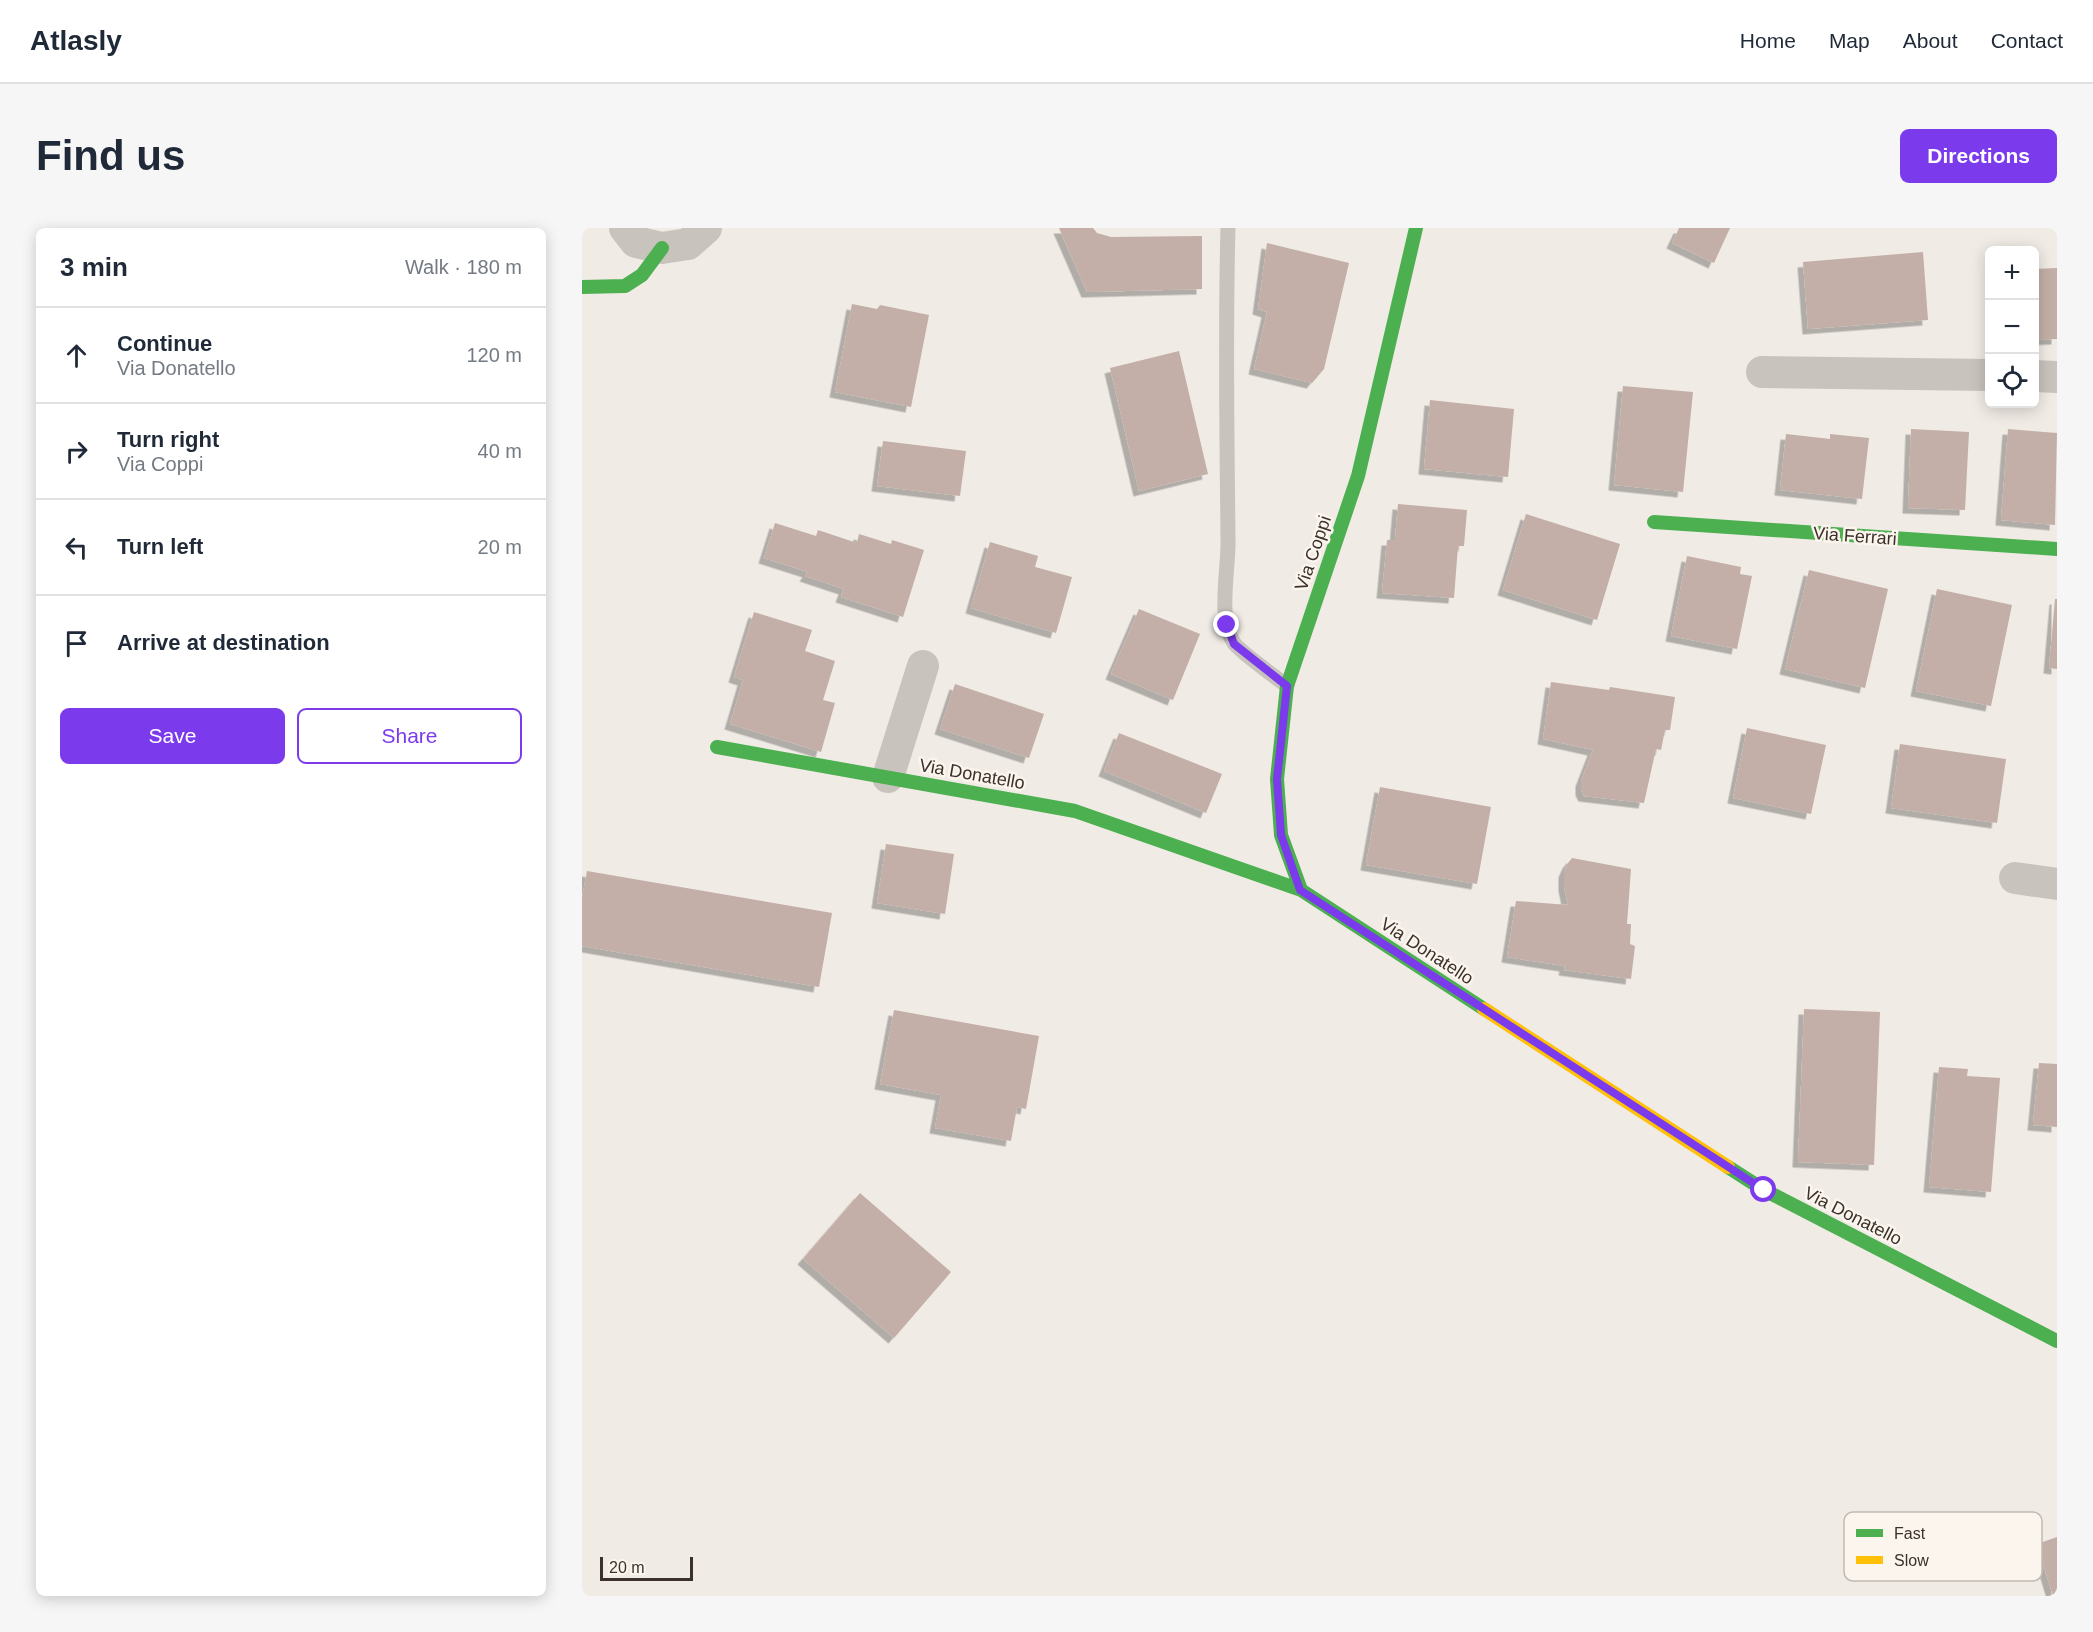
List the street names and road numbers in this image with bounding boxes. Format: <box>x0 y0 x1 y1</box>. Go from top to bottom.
street label: Via Coppi <box>1291 513 1335 593</box>
street label: Via Ferrari <box>1813 523 1897 549</box>
street label: Via Donatello <box>918 755 1026 793</box>
street label: Via Donatello <box>1377 914 1477 988</box>
street label: Via Donatello <box>1801 1183 1905 1249</box>

